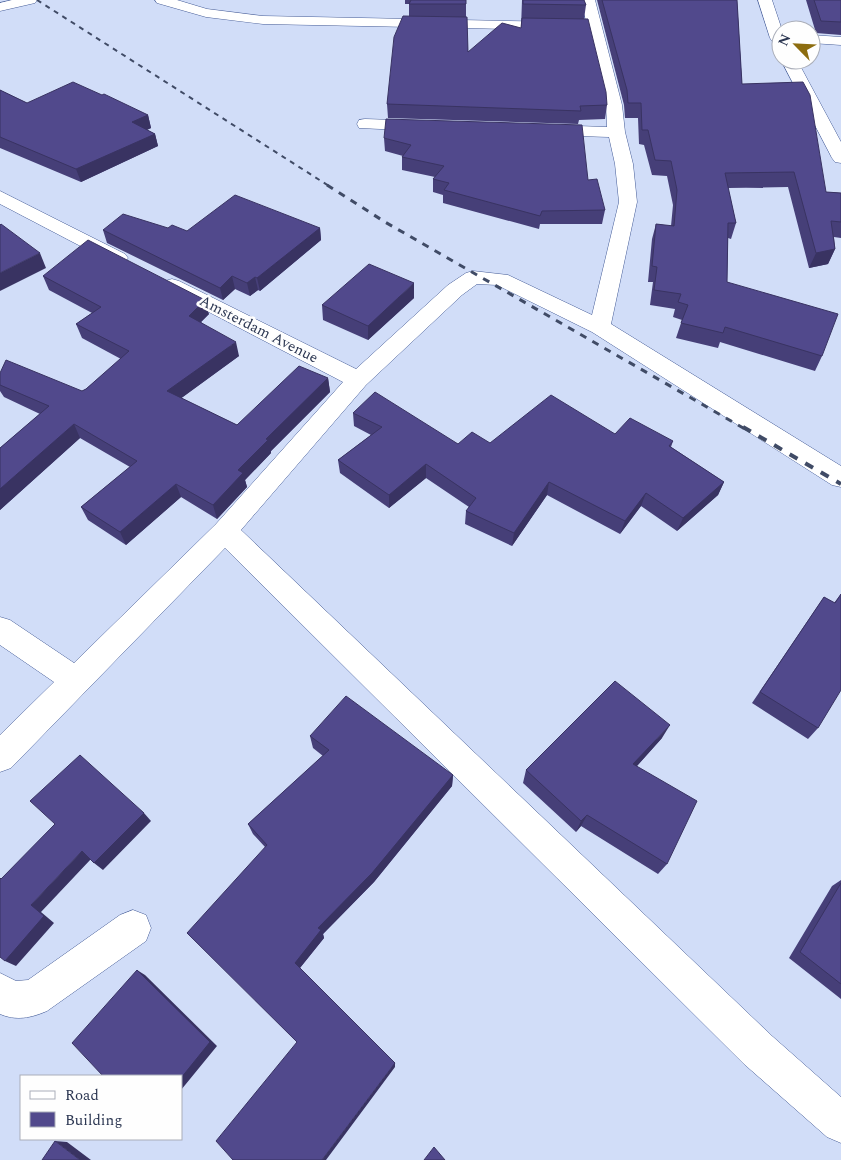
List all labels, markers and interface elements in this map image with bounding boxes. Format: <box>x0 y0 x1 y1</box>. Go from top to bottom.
north arrow <box>771 20 821 70</box>
text: N <box>773 30 796 49</box>
street label: Amsterdam Avenue <box>195 289 322 369</box>
legend <box>20 1075 182 1140</box>
text: Road <box>65 1084 99 1107</box>
text: Building <box>65 1109 122 1132</box>

